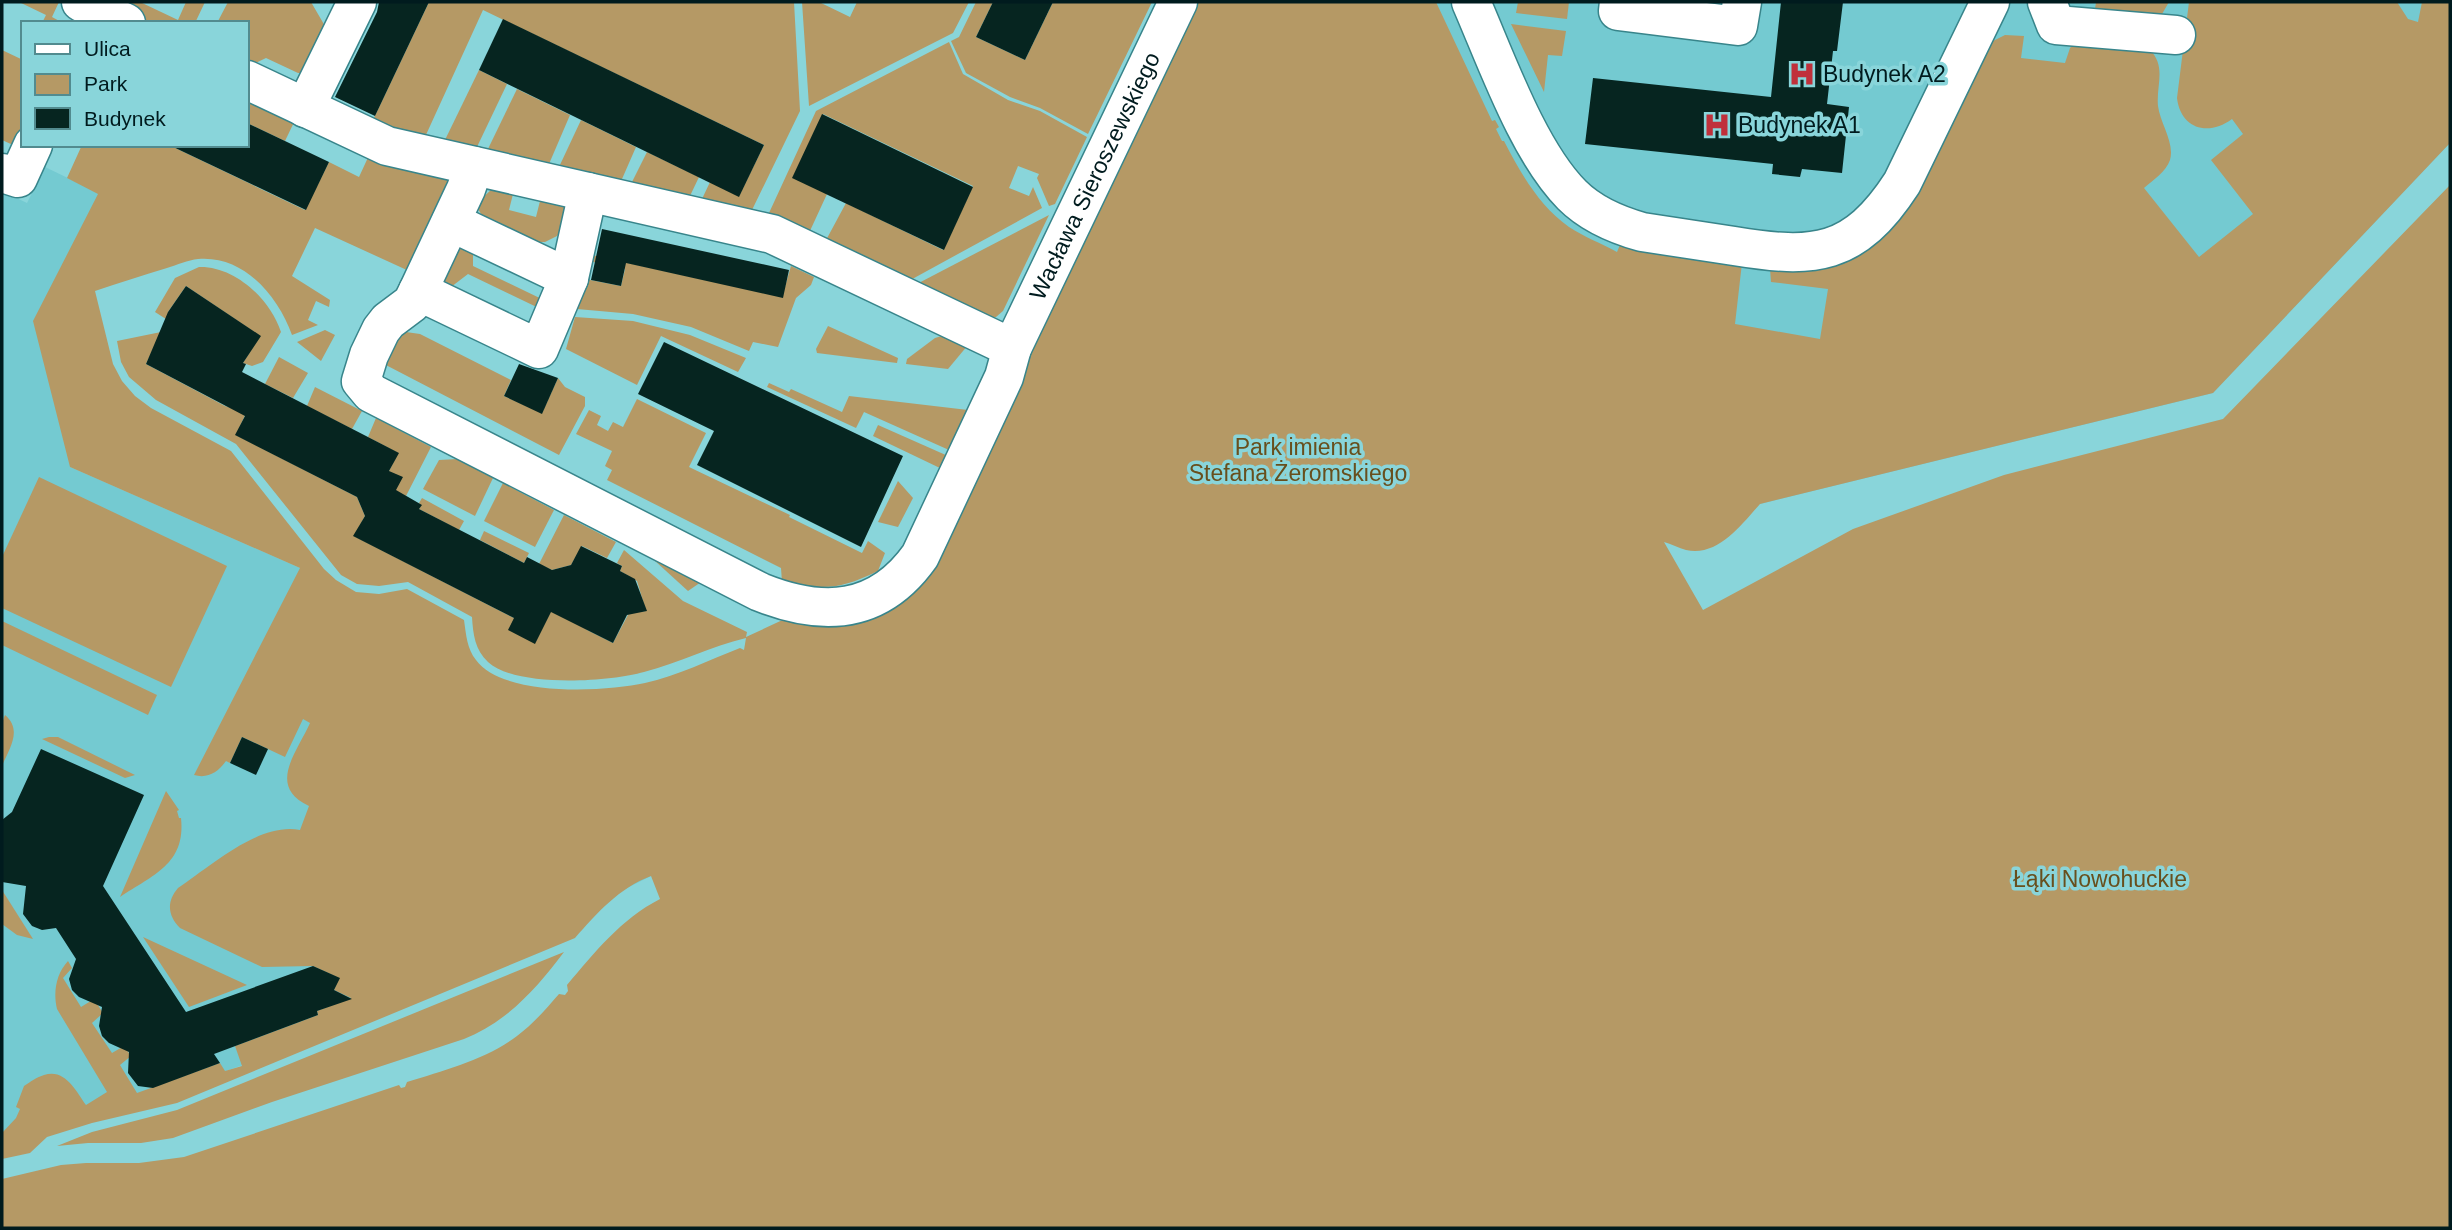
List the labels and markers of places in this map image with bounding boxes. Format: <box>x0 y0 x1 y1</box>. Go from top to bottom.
hospital icon: Budynek A2 <box>1787 59 1817 89</box>
place label: Budynek A2 <box>1823 61 1946 87</box>
hospital icon: Budynek A1 <box>1702 110 1732 140</box>
place label: Budynek A1 <box>1738 112 1861 138</box>

